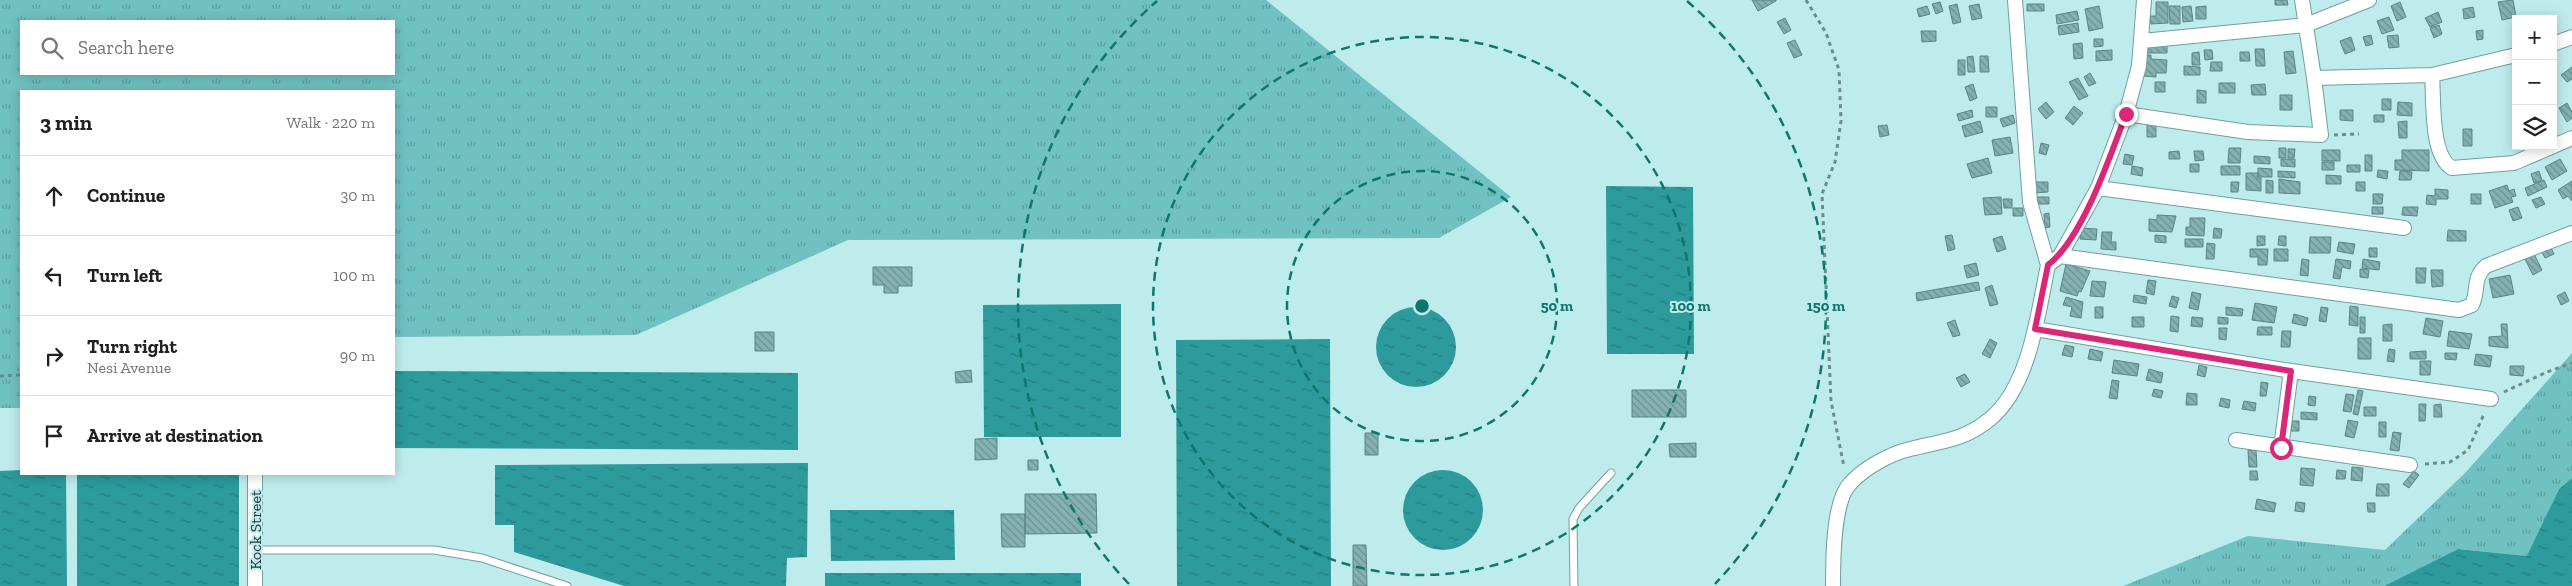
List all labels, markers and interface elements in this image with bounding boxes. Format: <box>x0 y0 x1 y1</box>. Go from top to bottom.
map controls <box>2512 15 2557 150</box>
button: + <box>2512 15 2557 60</box>
search box <box>20 20 395 75</box>
icon: search <box>38 34 66 62</box>
text: Search here <box>78 36 174 59</box>
button: − <box>2512 60 2557 105</box>
route end <box>2115 103 2138 126</box>
button: layers <box>2512 105 2557 150</box>
text: 3 min <box>40 110 92 135</box>
text: Walk · 220 m <box>287 113 375 132</box>
icon: ahead <box>40 182 68 210</box>
text: Continue <box>87 184 165 207</box>
text: 30 m <box>341 186 375 205</box>
icon: left <box>40 262 68 290</box>
text: Turn left <box>87 264 162 287</box>
text: 100 m <box>333 266 375 285</box>
centre of rings <box>1413 297 1431 315</box>
text: 50 m <box>1541 297 1573 315</box>
text: 100 m <box>1671 297 1711 315</box>
text: 150 m <box>1807 297 1845 315</box>
text: Turn right <box>87 335 177 358</box>
icon: right <box>40 342 68 370</box>
text: 90 m <box>340 346 375 365</box>
text: Nesi Avenue <box>87 358 171 377</box>
icon: arrive <box>40 422 68 450</box>
text: Arrive at destination <box>87 424 263 447</box>
route start <box>2270 437 2293 460</box>
street label: Kock Street <box>246 490 265 570</box>

